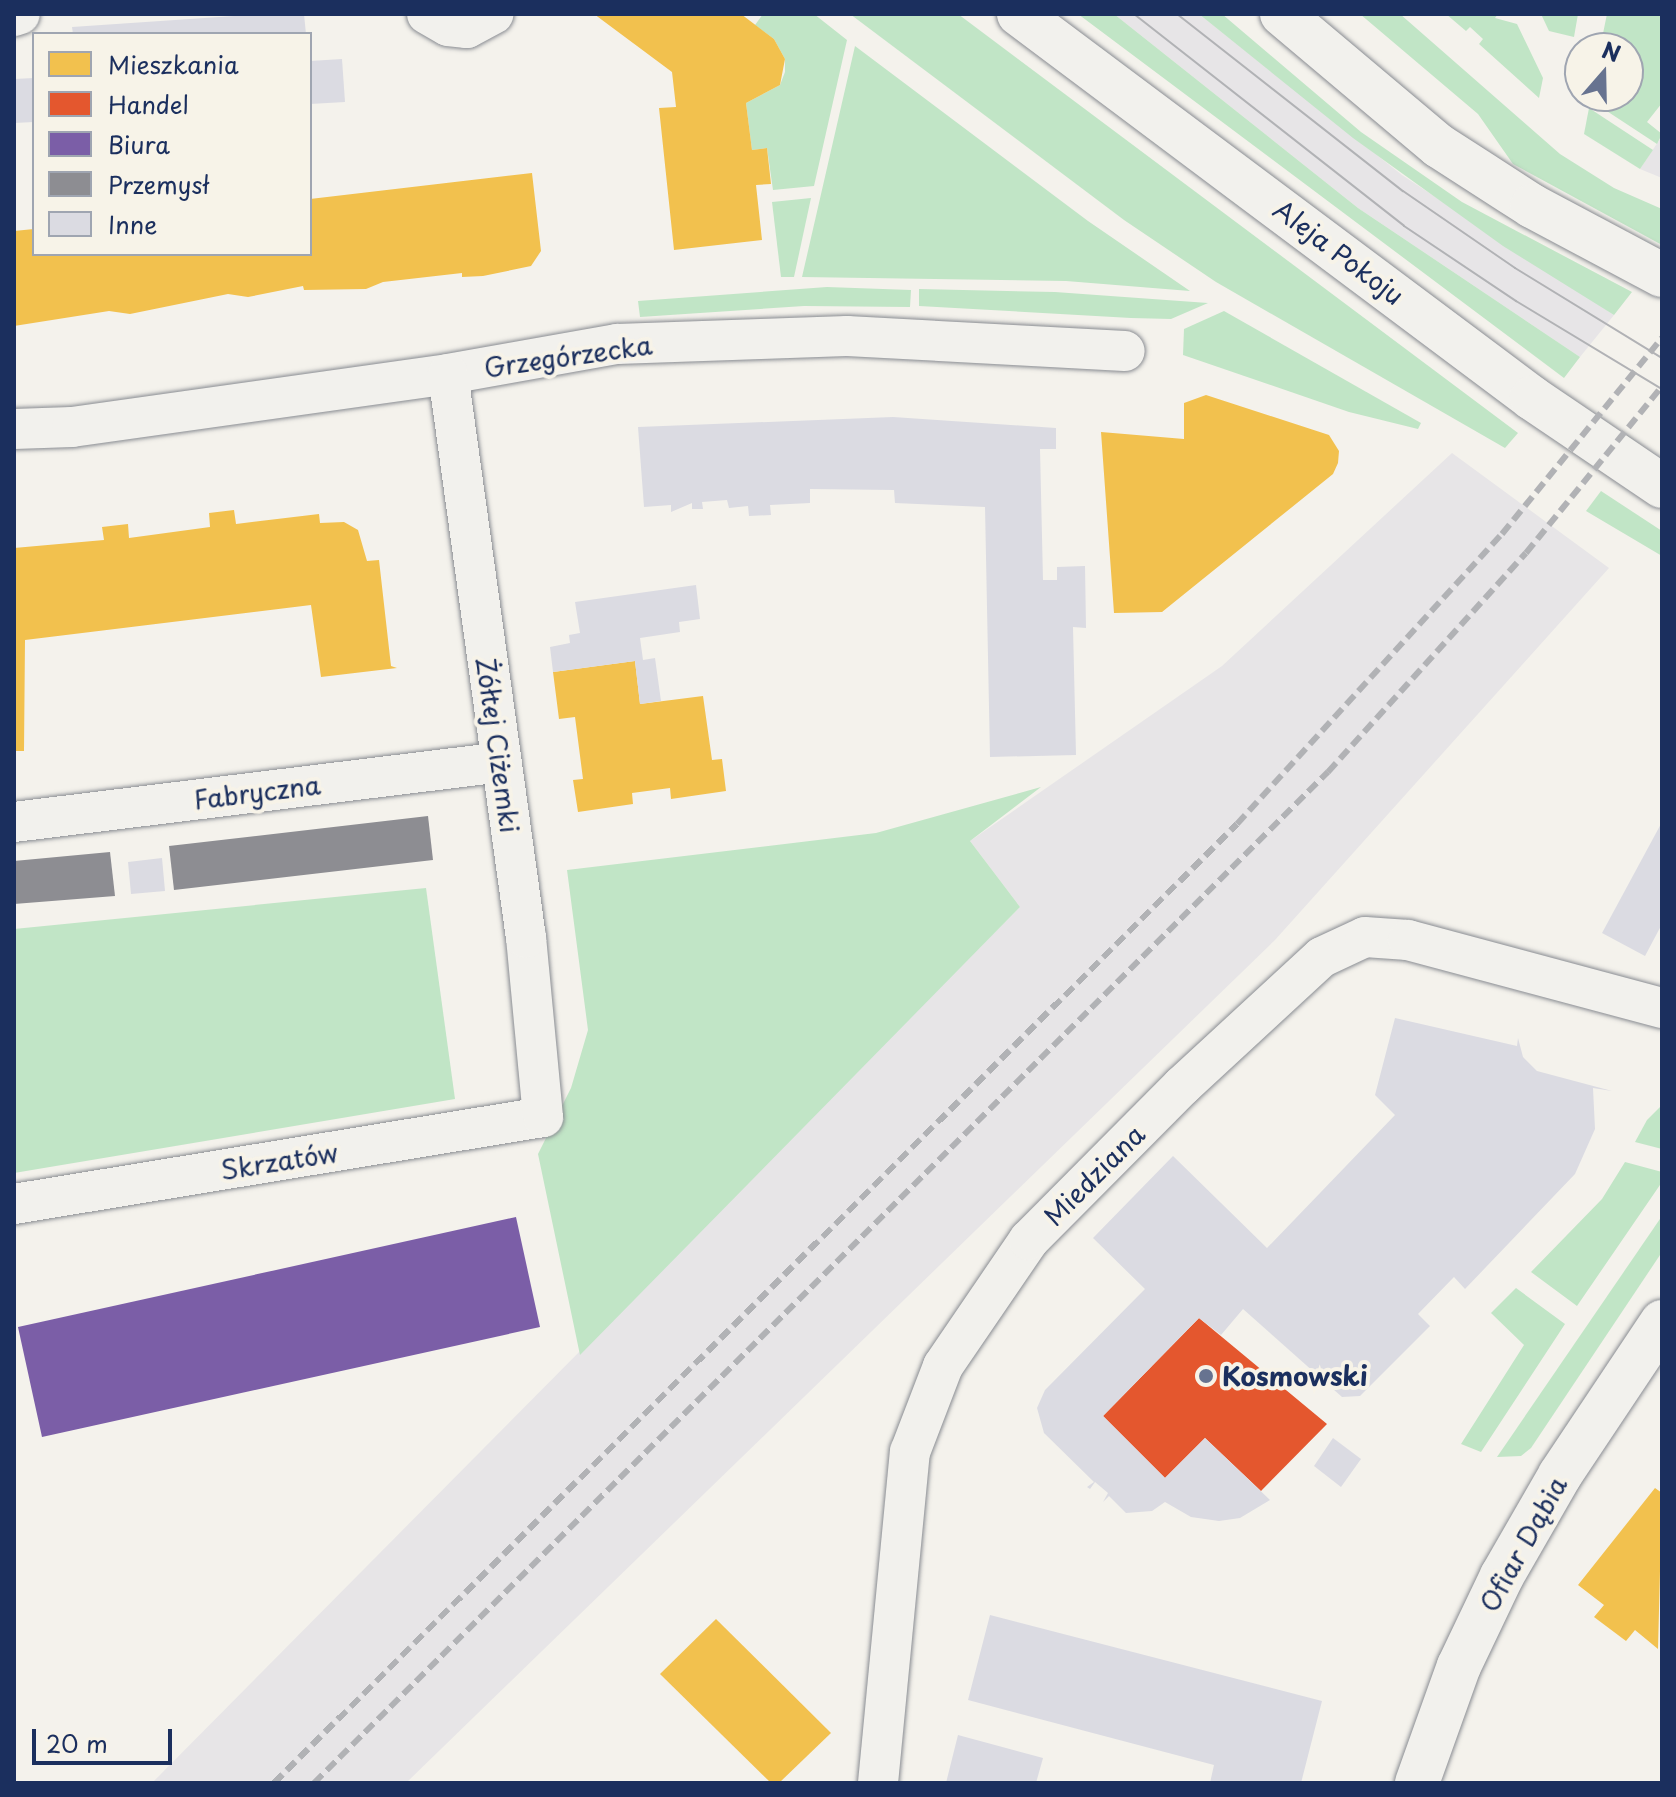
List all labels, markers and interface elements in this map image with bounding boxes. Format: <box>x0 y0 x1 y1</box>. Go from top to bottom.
legend <box>32 32 312 256</box>
north arrow <box>1564 32 1644 112</box>
text: N <box>1598 32 1626 69</box>
text: Mieszkania <box>108 46 239 82</box>
text: Handel <box>108 86 189 122</box>
text: Biura <box>108 126 170 162</box>
text: Przemysł <box>108 166 209 202</box>
street label: Aleja Pokoju <box>1268 193 1410 311</box>
text: Inne <box>108 206 157 242</box>
street label: Grzegórzecka <box>482 329 654 383</box>
street label: Żółtej Ciżemki <box>470 654 526 836</box>
street label: Fabryczna <box>192 769 322 815</box>
street label: Miedziana <box>1037 1118 1151 1232</box>
street label: Skrzatów <box>218 1136 340 1186</box>
place label: Kosmowski <box>1222 1360 1368 1392</box>
marker: Kosmowski <box>1197 1367 1215 1385</box>
street label: Ofiar Dąbia <box>1473 1471 1573 1617</box>
scale bar <box>36 1713 176 1763</box>
text: 20 m <box>46 1725 108 1761</box>

